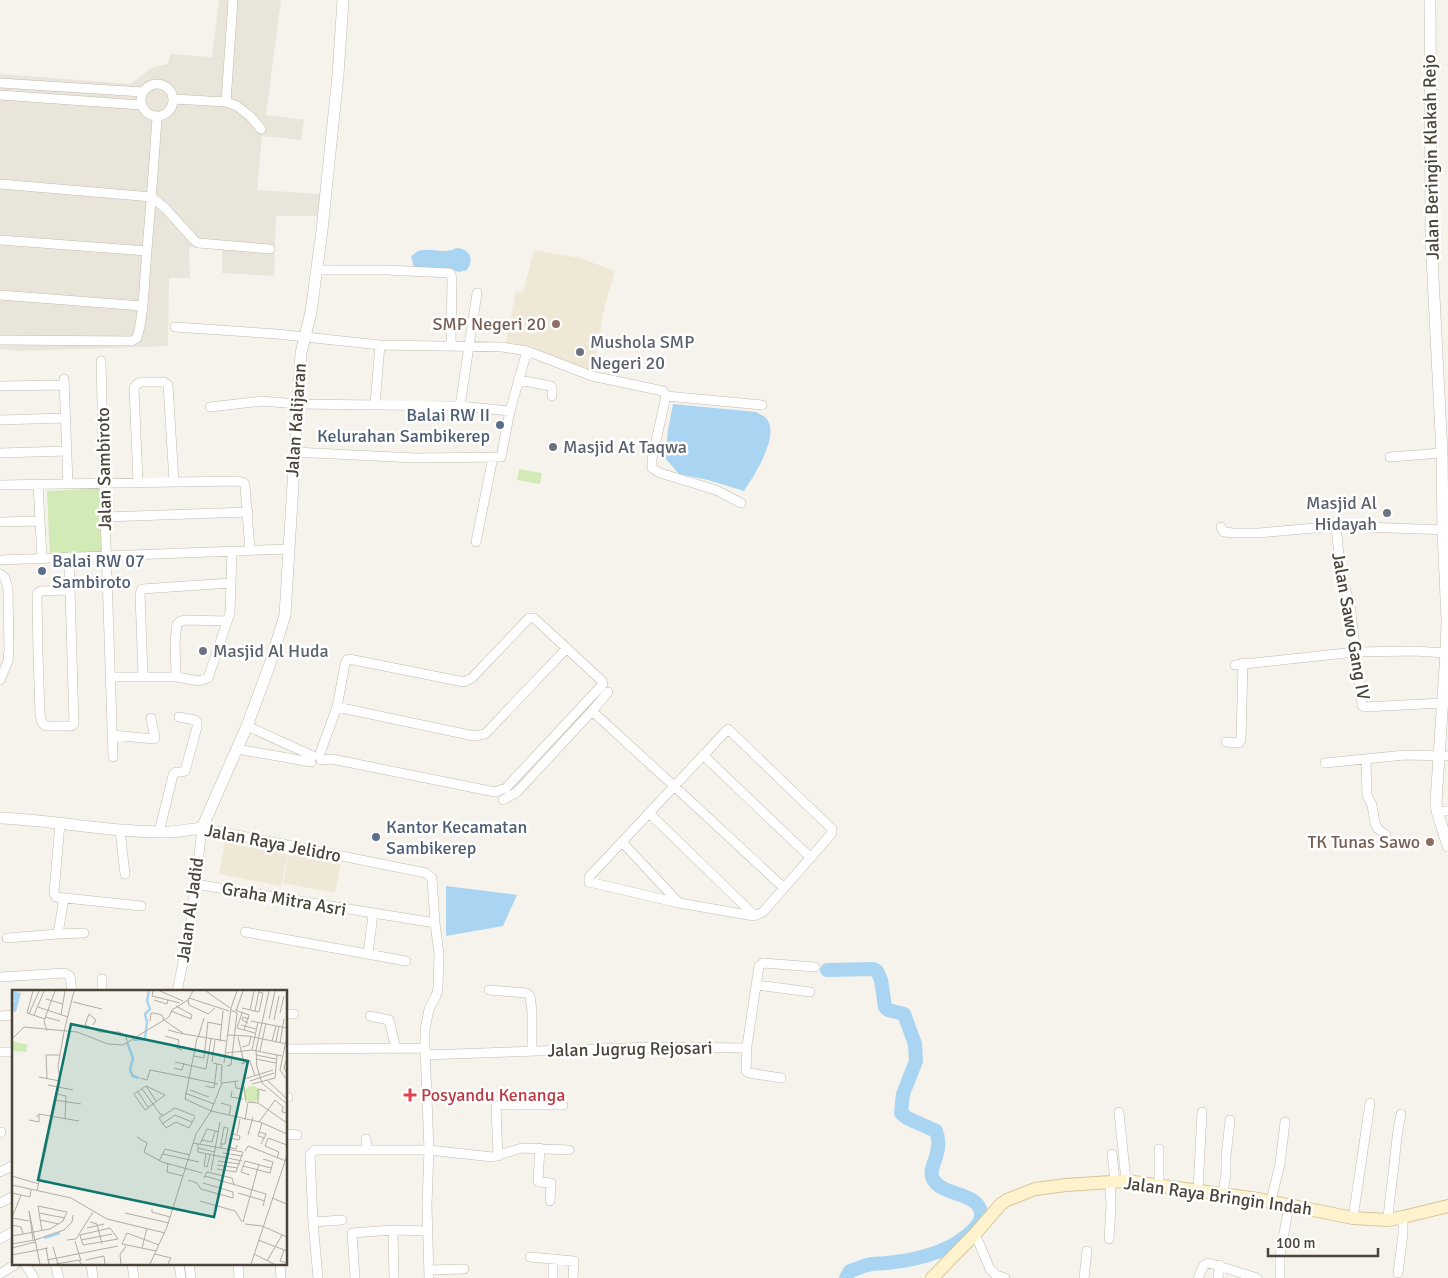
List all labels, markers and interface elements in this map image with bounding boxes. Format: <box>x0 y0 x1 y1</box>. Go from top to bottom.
street label: Jalan Beringin Klakah Rejo <box>1418 54 1444 260</box>
place label: SMP Negeri 20 <box>433 313 546 335</box>
marker: SMP Negeri 20 <box>550 318 562 330</box>
place label: Mushola SMP Negeri 20 <box>590 331 694 374</box>
marker: Mushola SMP Negeri 20 <box>574 346 586 358</box>
street label: Jalan Kalijaran <box>281 362 311 478</box>
place label: Balai RW II Kelurahan Sambikerep <box>317 404 490 447</box>
street label: Jalan Sambiroto <box>92 407 116 531</box>
marker: Balai RW II Kelurahan Sambikerep <box>494 419 506 431</box>
place label: Masjid At Taqwa <box>563 436 687 458</box>
marker: Masjid At Taqwa <box>547 441 559 453</box>
place label: Masjid Al Hidayah <box>1306 492 1377 535</box>
marker: Masjid Al Hidayah <box>1381 507 1393 519</box>
place label: Balai RW 07 Sambiroto <box>52 550 145 593</box>
street label: Jalan Sawo Gang IV <box>1327 550 1375 702</box>
marker: Balai RW 07 Sambiroto <box>36 565 48 577</box>
place label: Masjid Al Huda <box>213 640 329 662</box>
marker: Masjid Al Huda <box>197 645 209 657</box>
place label: Kantor Kecamatan Sambikerep <box>386 816 527 859</box>
street label: Jalan Raya Jelidro <box>203 819 343 867</box>
marker: Kantor Kecamatan Sambikerep <box>370 831 382 843</box>
place label: TK Tunas Sawo <box>1307 831 1420 853</box>
marker: TK Tunas Sawo <box>1424 836 1436 848</box>
street label: Jalan Al Jadid <box>172 856 208 964</box>
street label: Graha Mitra Asri <box>220 877 348 921</box>
inset map <box>12 990 288 1266</box>
street label: Jalan Jugrug Rejosari <box>547 1037 713 1061</box>
place label: Posyandu Kenanga <box>421 1084 565 1106</box>
marker: Posyandu Kenanga <box>403 1088 417 1102</box>
street label: Jalan Raya Bringin Indah <box>1123 1172 1313 1220</box>
scale bar <box>1268 1226 1378 1258</box>
text: 100 m <box>1276 1234 1316 1252</box>

